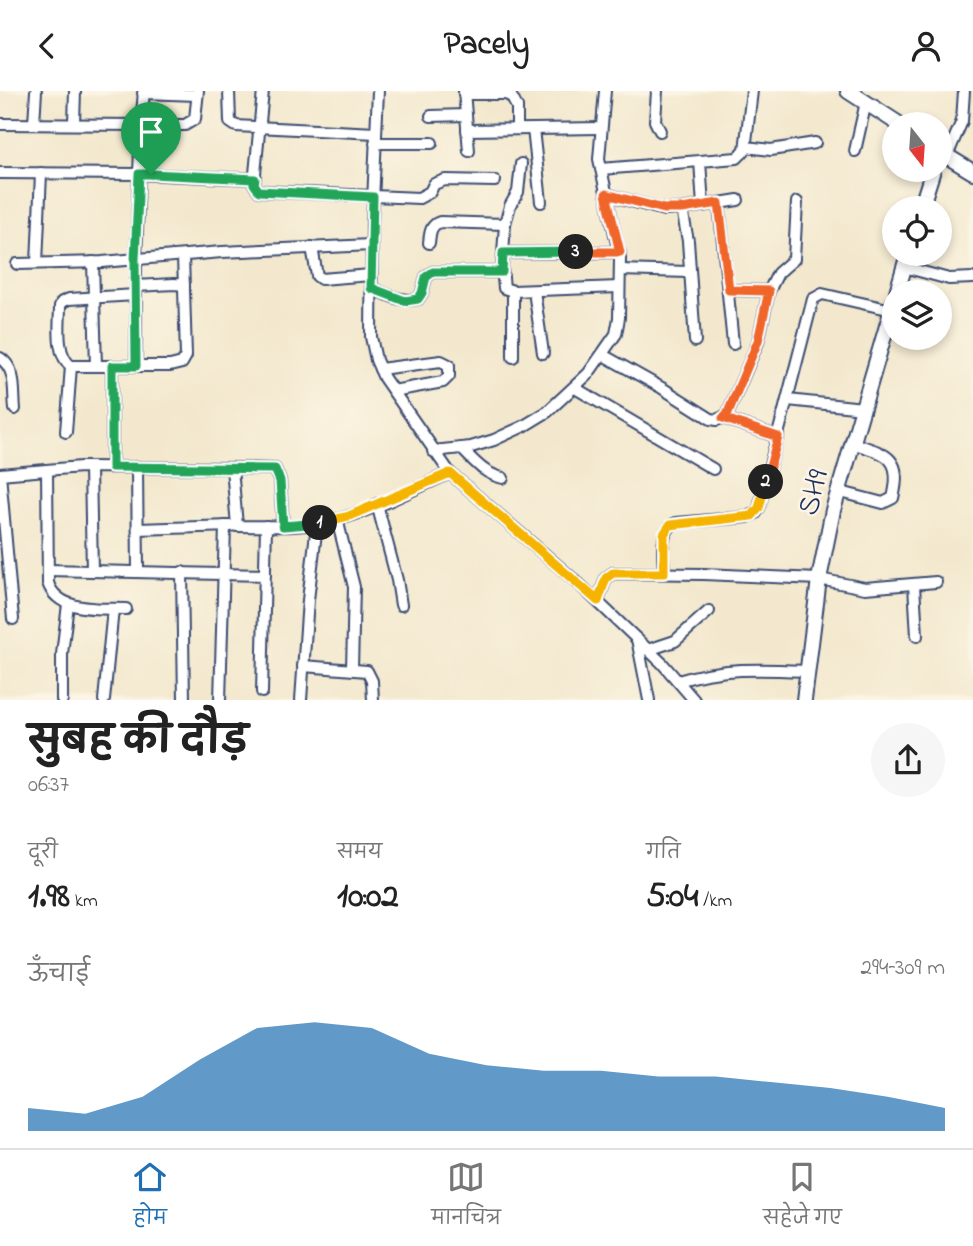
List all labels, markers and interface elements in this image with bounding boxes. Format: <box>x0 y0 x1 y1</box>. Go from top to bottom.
text: Pacely <box>444 22 529 69</box>
icon: back <box>28 27 66 65</box>
icon: person <box>907 27 945 65</box>
pin <box>121 102 181 174</box>
north arrow <box>882 112 952 182</box>
map controls <box>882 112 952 350</box>
icon: arrive <box>132 113 170 151</box>
button: locate <box>882 196 952 266</box>
pin: 3 <box>558 235 594 269</box>
text: 3 <box>572 238 579 265</box>
button: layers <box>882 280 952 350</box>
pin: 2 <box>748 465 784 499</box>
street label: SH9 <box>788 465 842 521</box>
text: 2 <box>761 468 770 495</box>
pin: 1 <box>302 505 338 541</box>
text: 1 <box>316 509 323 536</box>
text: सुबह की दौड़ <box>28 715 248 771</box>
button: share <box>871 723 945 797</box>
text: 06:37 <box>28 769 69 802</box>
text: दूरी <box>28 840 58 867</box>
text: समय <box>337 840 382 867</box>
text: गति <box>646 840 681 867</box>
text: 1.98 <box>28 872 70 923</box>
text: 10:02 <box>337 872 399 923</box>
text: 5:04 <box>646 872 699 923</box>
text: km <box>70 888 98 915</box>
text: /km <box>699 888 732 915</box>
text: 294–309 m <box>861 952 945 985</box>
text: ऊँचाई <box>28 959 90 992</box>
tab: होम <box>131 1158 169 1238</box>
tab: मानचित्र <box>431 1158 501 1238</box>
tab: सहेजे गए <box>763 1158 842 1238</box>

